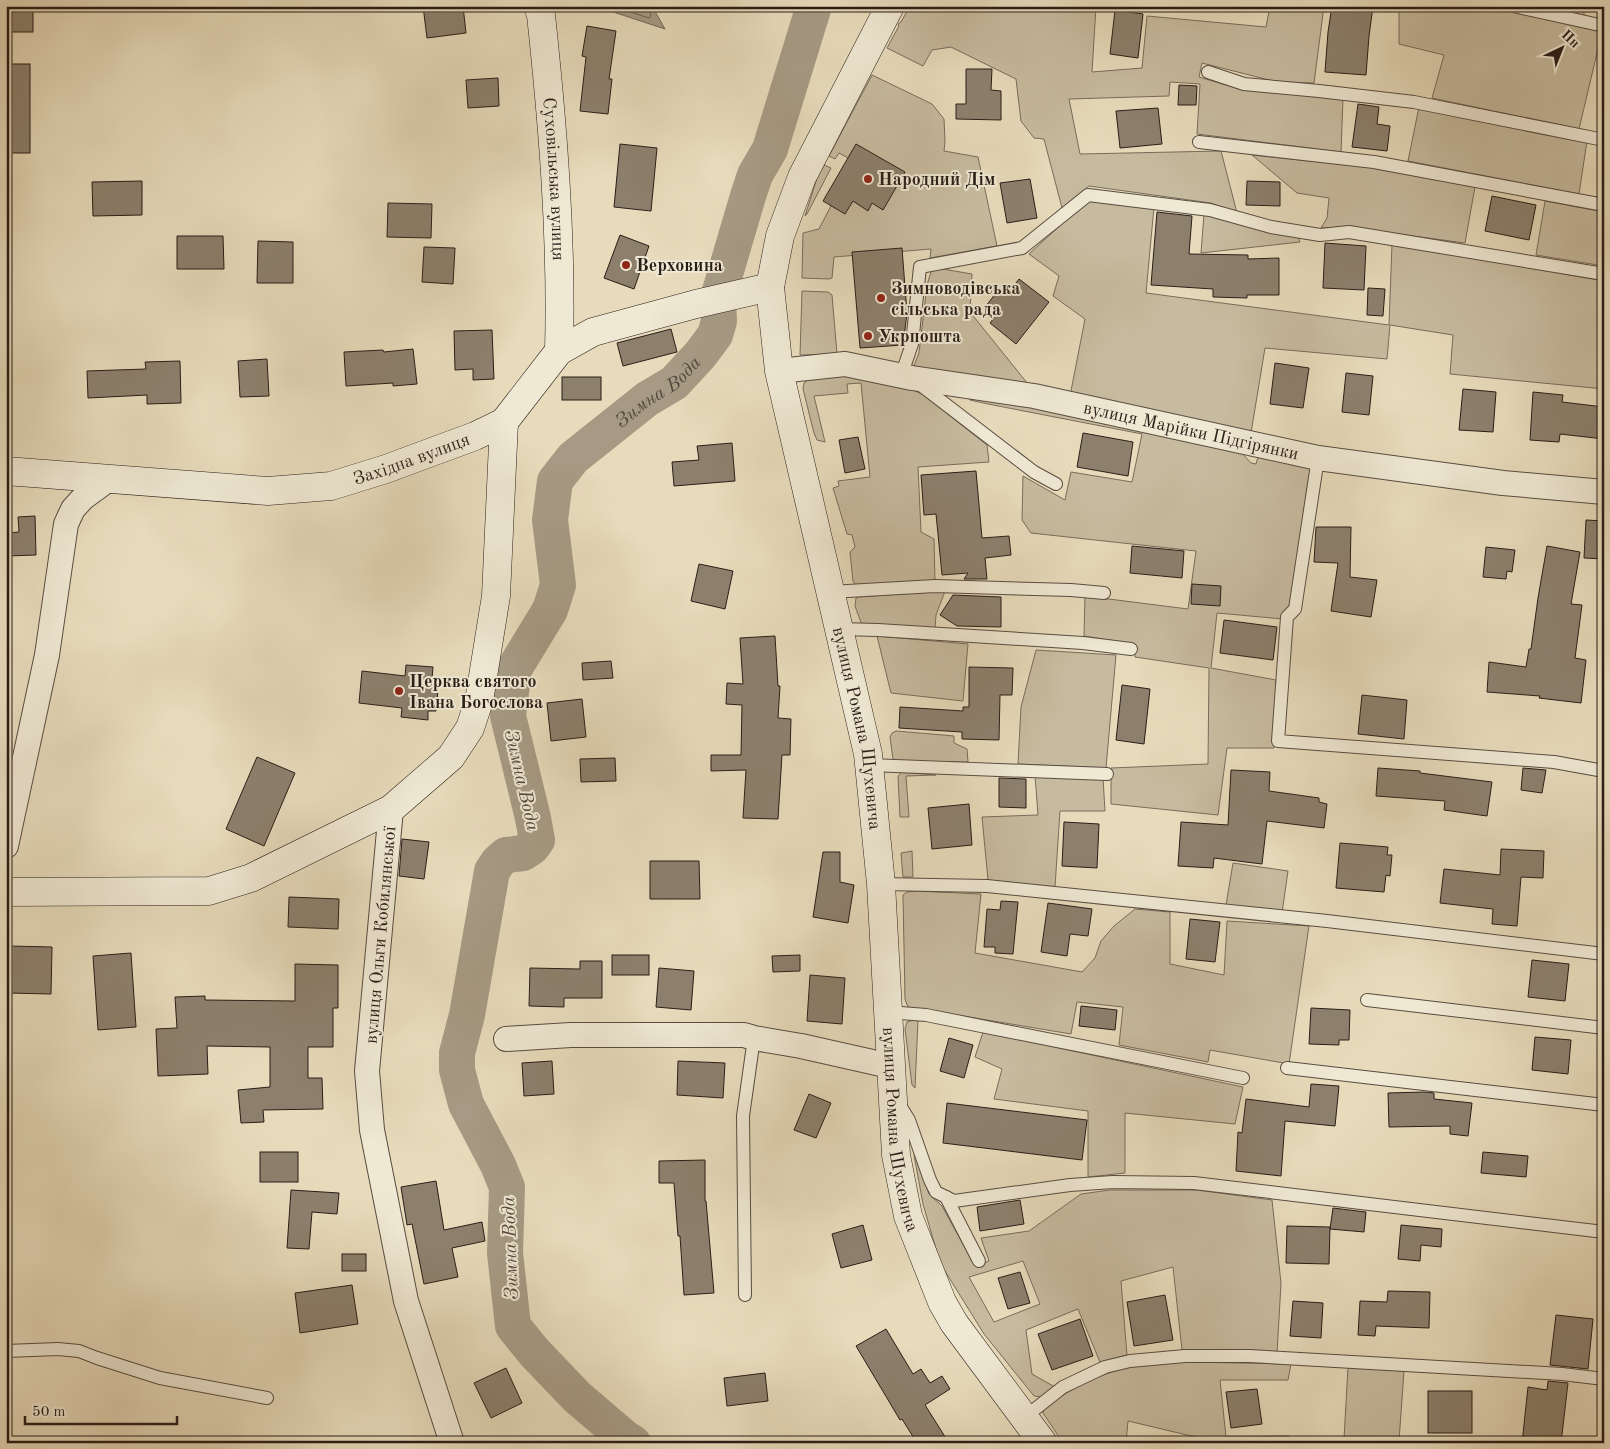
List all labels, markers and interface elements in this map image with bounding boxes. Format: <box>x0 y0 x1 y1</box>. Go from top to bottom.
north arrow <box>1538 22 1588 72</box>
text: Пн <box>1558 28 1582 51</box>
street label: Суховільська вулиця <box>539 96 567 261</box>
place label: Народний Дім <box>878 171 995 189</box>
marker: Народний Дім <box>862 173 874 185</box>
place label: Верховина <box>636 257 723 275</box>
marker: Верховина <box>620 259 632 271</box>
place label: Зимноводівська сільська рада <box>891 280 1020 319</box>
marker: Зимноводівська сільська рада <box>875 292 887 304</box>
place label: Укрпошта <box>878 328 961 346</box>
marker: Укрпошта <box>862 330 874 342</box>
water label: Зимна Вода <box>612 354 706 432</box>
street label: вулиця Марійки Підгірянки <box>1082 399 1300 464</box>
street label: Західна вулиця <box>351 431 473 488</box>
street label: вулиця Романа Шухевича <box>829 625 884 831</box>
place label: Церква святого Івана Богослова <box>409 673 543 712</box>
marker: Церква святого Івана Богослова <box>393 685 405 697</box>
water label: Зимна Вода <box>500 728 542 833</box>
street label: вулиця Ольги Кобилянської <box>363 825 399 1045</box>
street label: вулиця Романа Шухевича <box>879 1027 921 1235</box>
water label: Зимна Вода <box>499 1196 523 1300</box>
scale bar <box>25 1394 178 1426</box>
text: 50 m <box>32 1405 66 1420</box>

